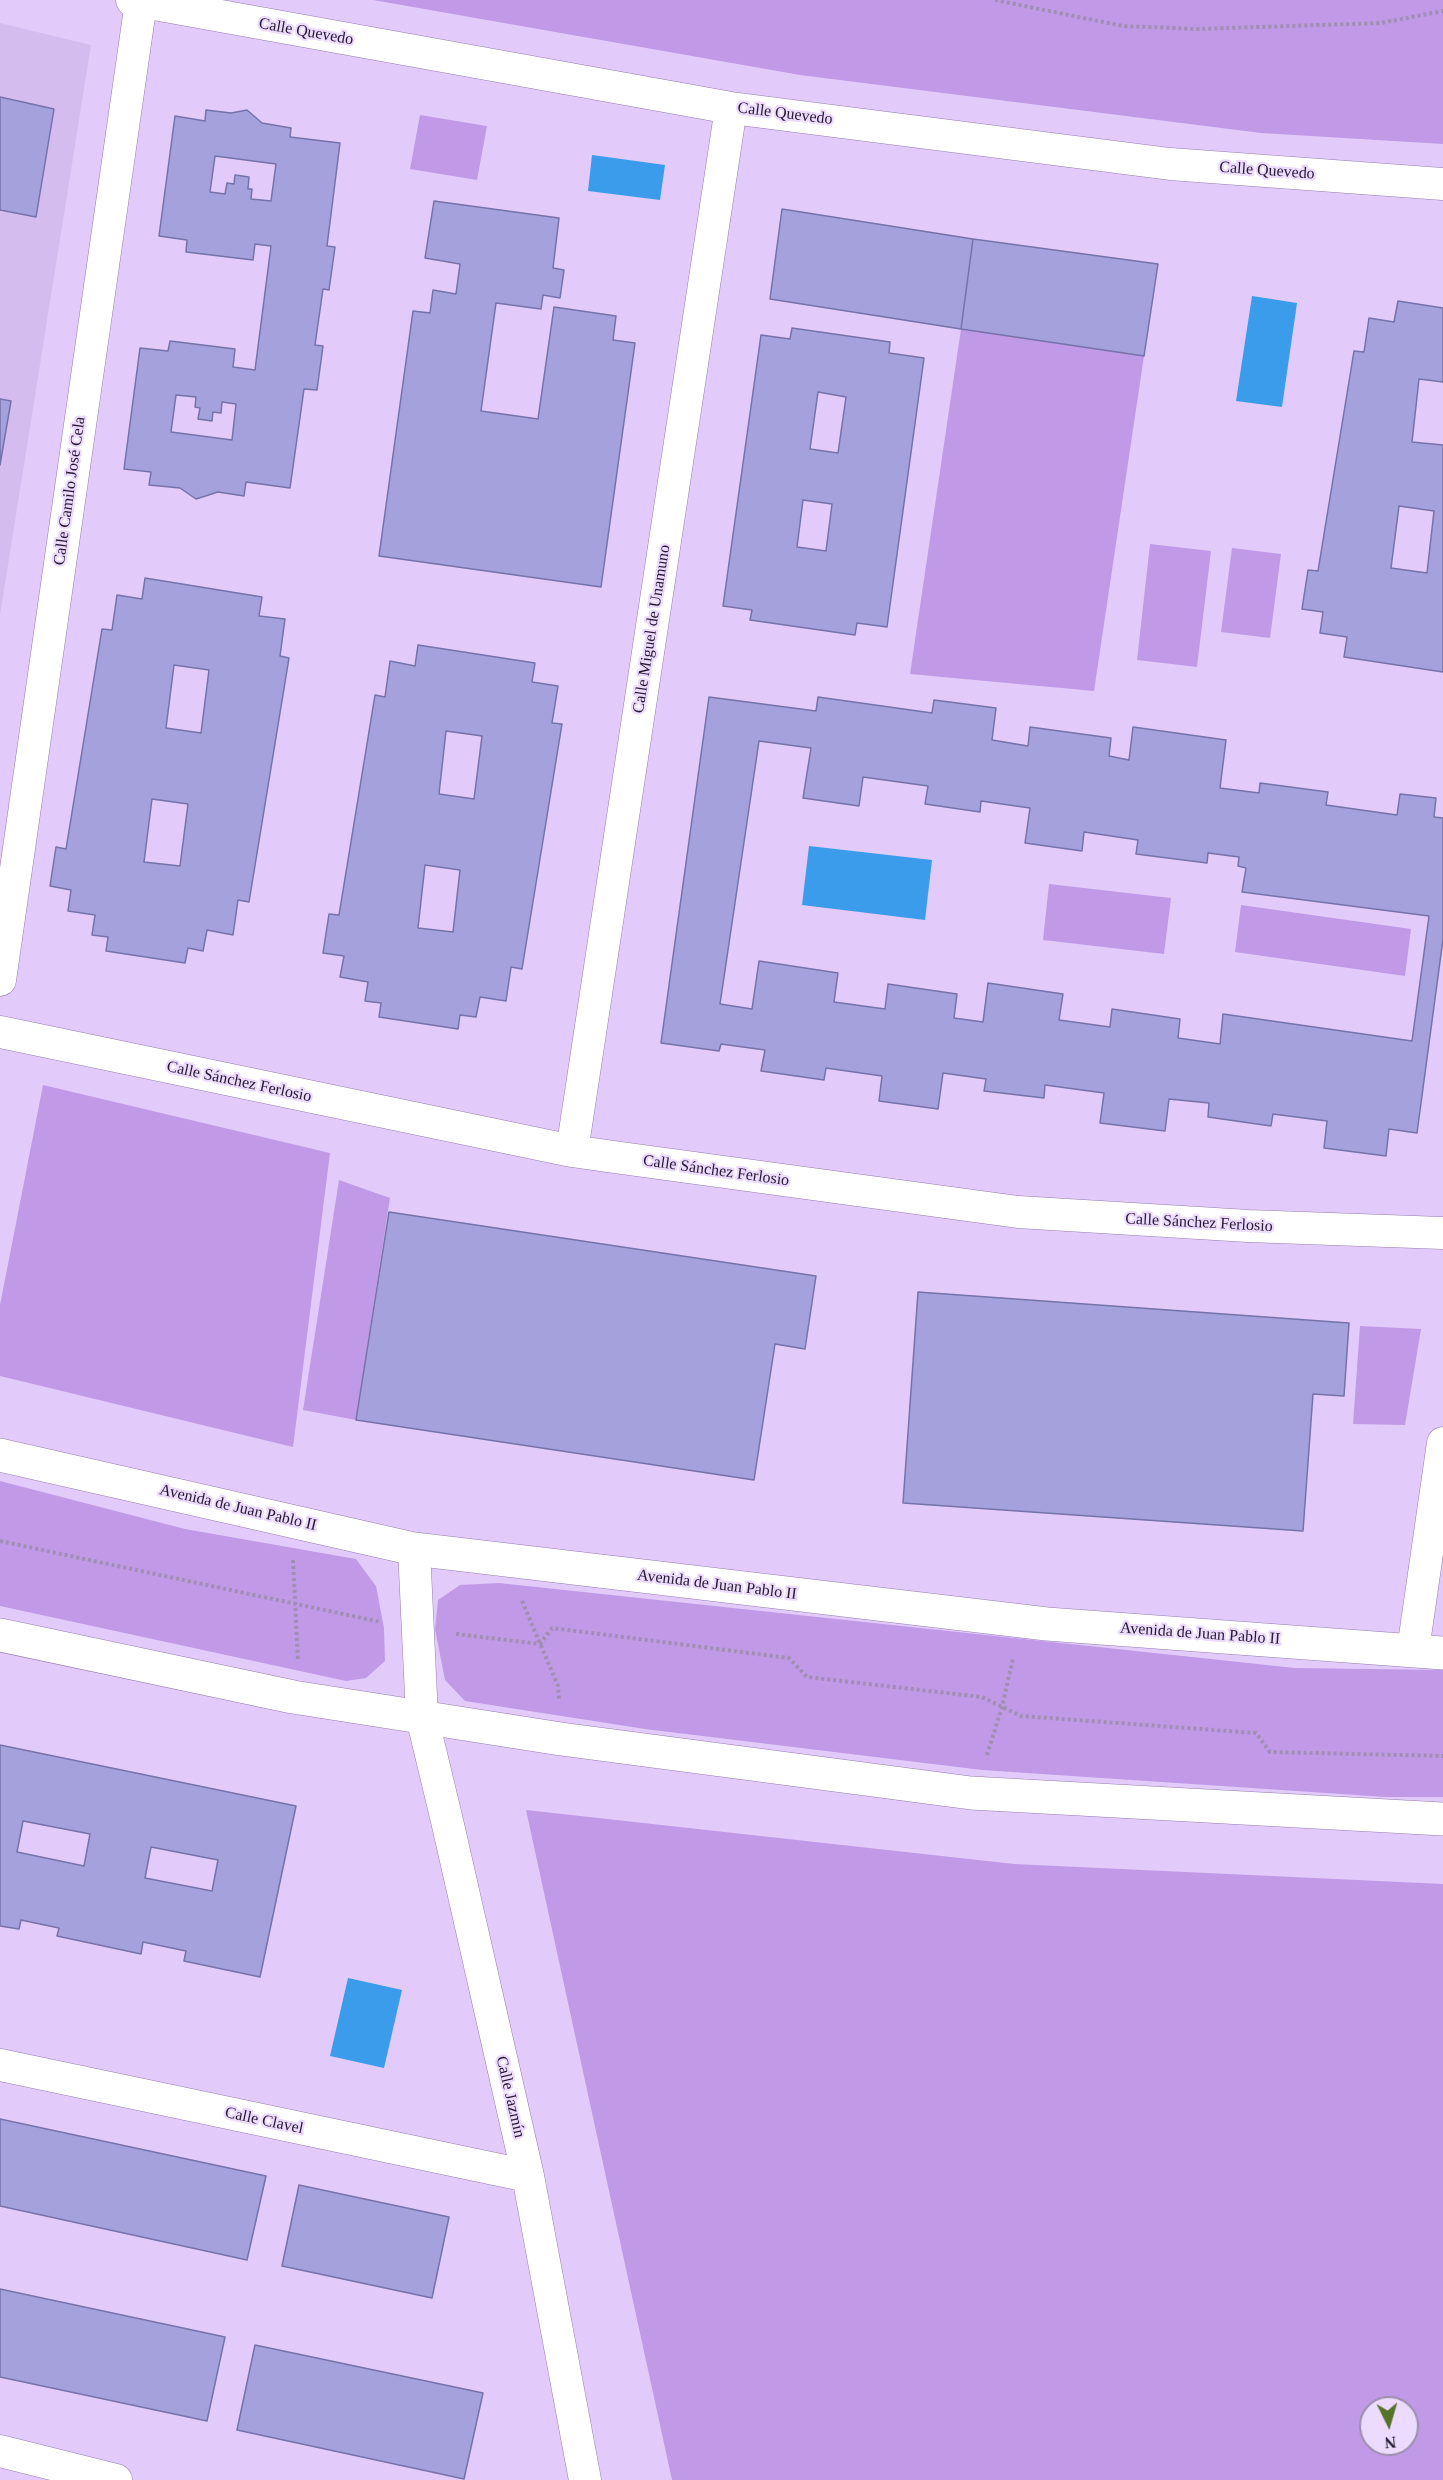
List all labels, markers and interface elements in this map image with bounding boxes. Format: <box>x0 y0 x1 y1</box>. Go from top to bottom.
street label: Calle Quevedo <box>257 14 355 50</box>
street label: Calle Quevedo <box>736 99 834 129</box>
street label: Calle Quevedo <box>1219 158 1315 184</box>
street label: Calle Camilo José Cela <box>50 416 90 566</box>
street label: Calle Miguel de Unamuno <box>629 543 675 715</box>
street label: Calle Sánchez Ferlosio <box>165 1057 313 1107</box>
street label: Calle Sánchez Ferlosio <box>642 1151 790 1191</box>
street label: Calle Sánchez Ferlosio <box>1125 1210 1273 1236</box>
street label: Avenida de Juan Pablo II <box>158 1481 318 1535</box>
street label: Avenida de Juan Pablo II <box>636 1566 798 1604</box>
street label: Avenida de Juan Pablo II <box>1119 1619 1281 1649</box>
street label: Calle Jazmín <box>491 2054 529 2140</box>
street label: Calle Clavel <box>223 2103 305 2139</box>
north arrow <box>1359 2396 1419 2456</box>
text: N <box>1384 2433 1397 2451</box>

